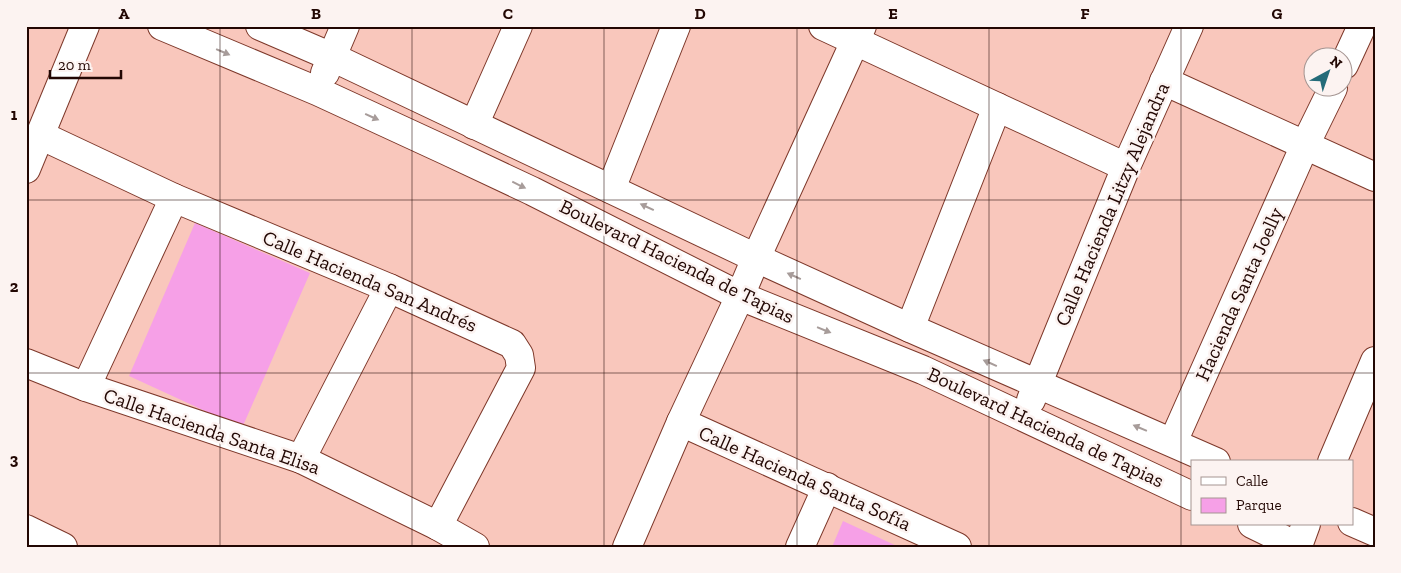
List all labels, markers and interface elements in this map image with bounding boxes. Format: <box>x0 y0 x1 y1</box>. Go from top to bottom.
text: A <box>119 4 130 23</box>
text: B <box>311 4 321 23</box>
text: C <box>503 4 513 23</box>
text: D <box>694 4 706 23</box>
text: E <box>888 4 898 23</box>
text: F <box>1080 4 1090 23</box>
text: G <box>1272 4 1283 23</box>
scale bar <box>50 48 121 80</box>
one-way arrow <box>216 48 230 56</box>
north arrow <box>1304 48 1354 98</box>
text: N <box>1326 52 1346 73</box>
text: 20 m <box>58 56 91 74</box>
street label: Calle Hacienda Litzy Alejandra <box>1050 78 1174 329</box>
text: 1 <box>11 105 18 124</box>
one-way arrow <box>365 113 379 121</box>
one-way arrow <box>512 181 527 189</box>
street label: Boulevard Hacienda de Tapias <box>556 194 798 328</box>
one-way arrow <box>640 202 654 210</box>
street label: Hacienda Santa Joelly <box>1190 203 1288 384</box>
street label: Calle Hacienda San Andrés <box>259 225 481 337</box>
one-way arrow <box>787 271 801 279</box>
text: 2 <box>10 277 19 296</box>
one-way arrow <box>817 326 832 334</box>
one-way arrow <box>983 359 998 367</box>
street label: Boulevard Hacienda de Tapias <box>924 362 1168 492</box>
street label: Calle Hacienda Santa Elisa <box>101 383 324 479</box>
street label: Calle Hacienda Santa Sofía <box>695 420 915 536</box>
one-way arrow <box>1133 424 1147 432</box>
text: 3 <box>10 450 19 469</box>
legend <box>1191 460 1354 526</box>
text: Calle <box>1236 472 1268 490</box>
text: Parque <box>1236 496 1282 514</box>

